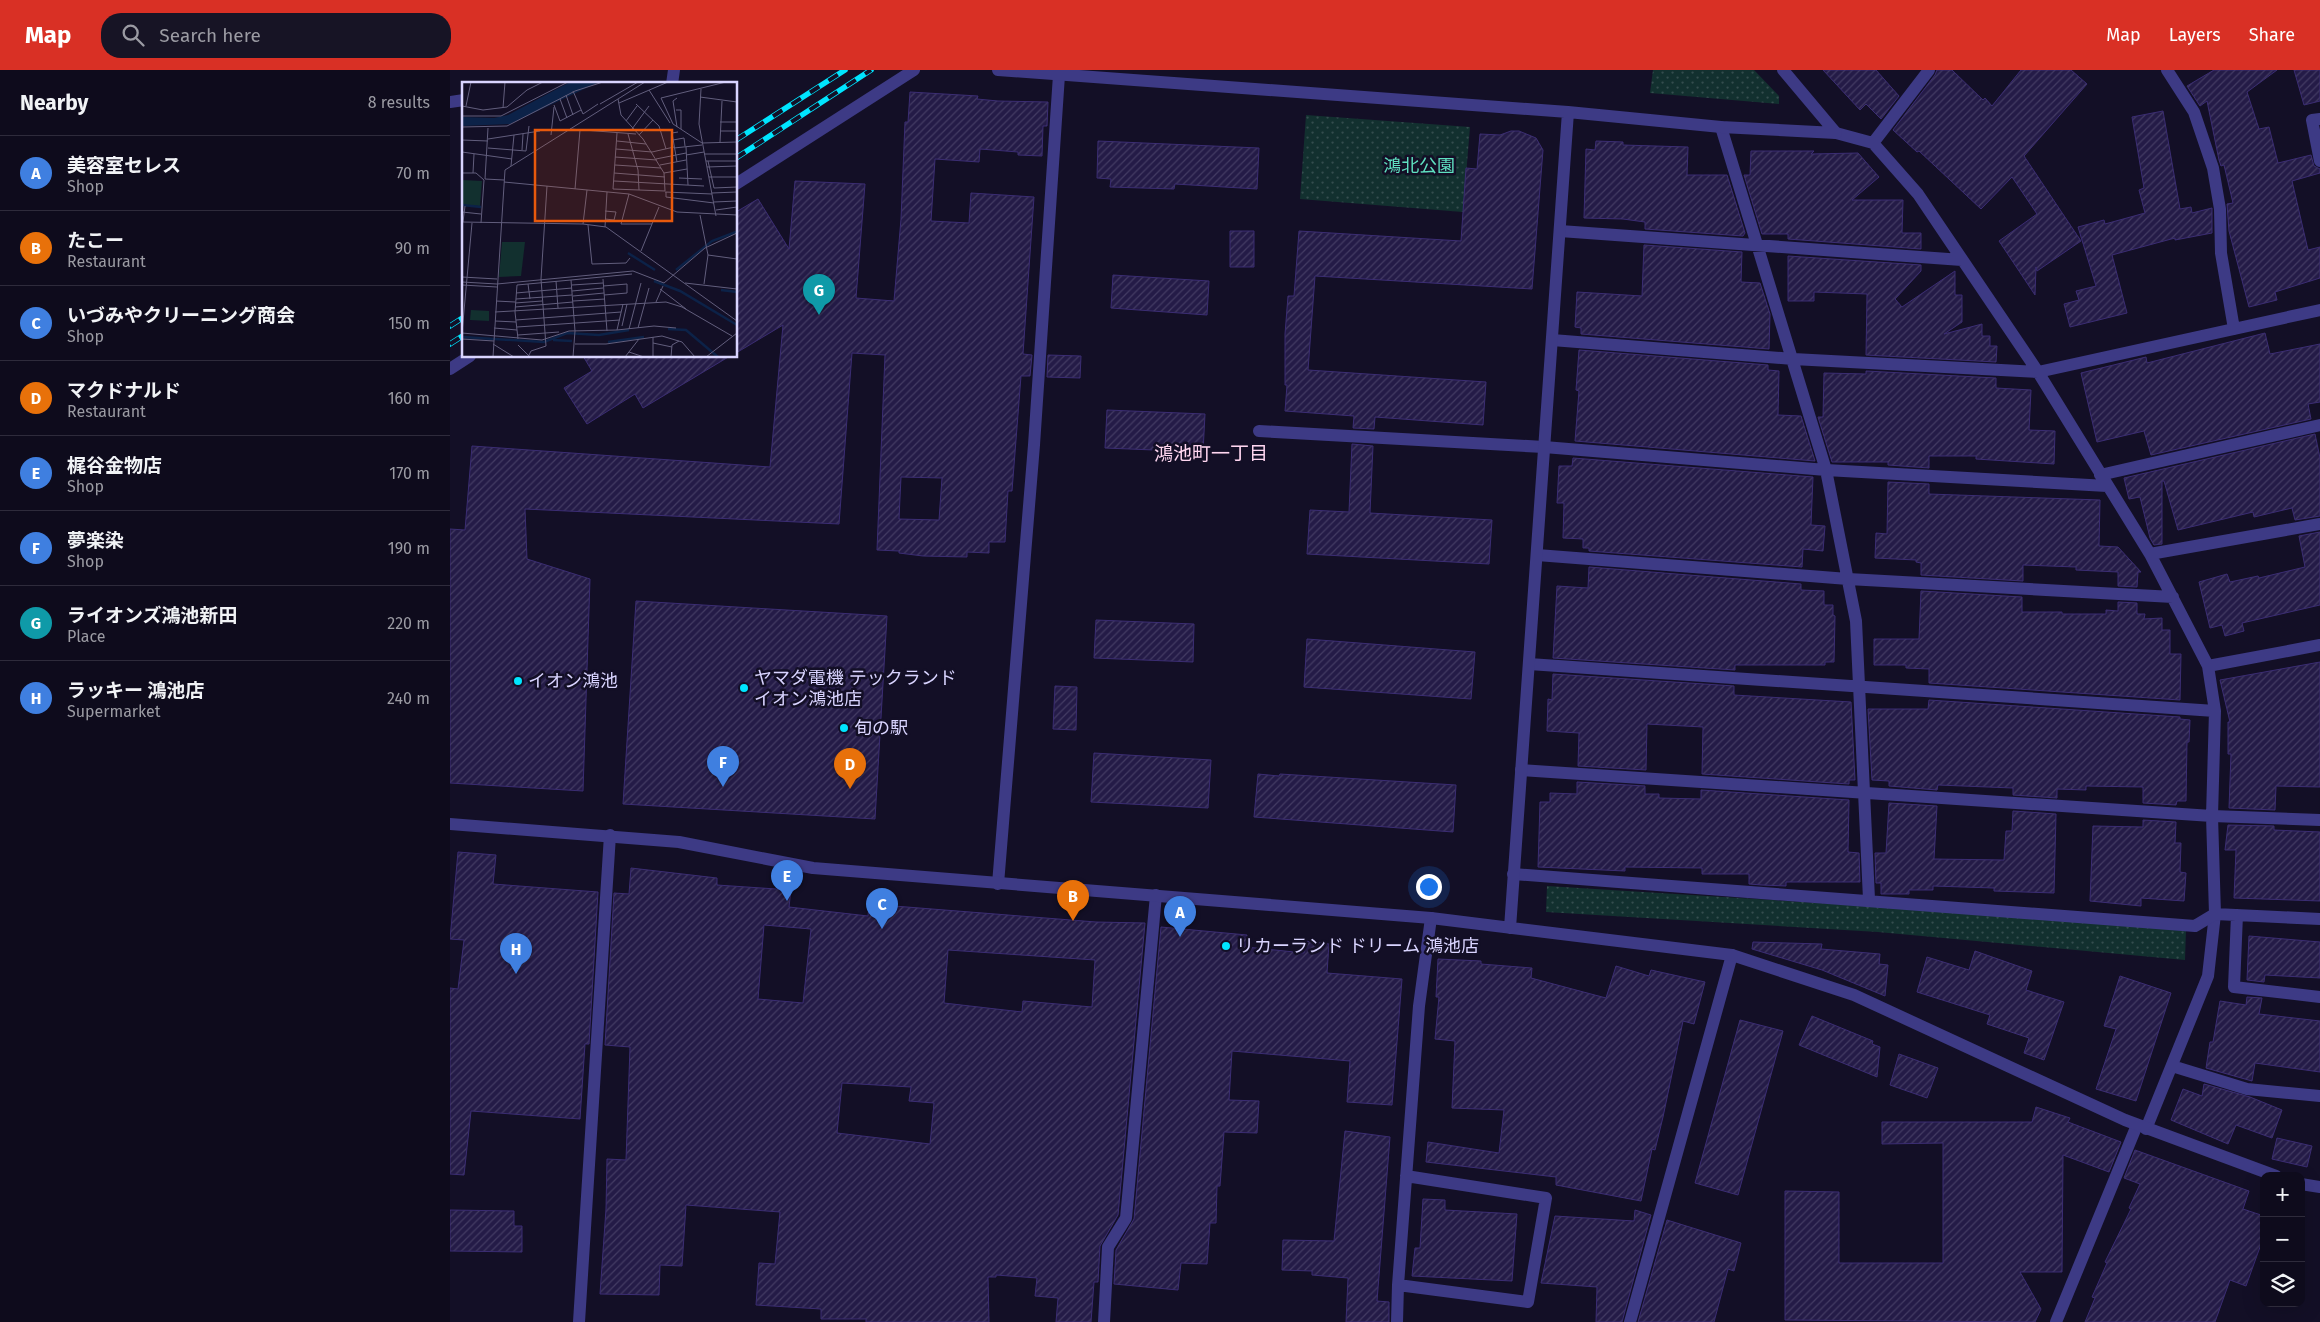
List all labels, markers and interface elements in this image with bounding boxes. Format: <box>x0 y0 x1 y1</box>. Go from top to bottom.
search box <box>101 13 451 58</box>
text: Map <box>25 21 71 49</box>
icon: search <box>119 21 147 49</box>
text: Search here <box>159 24 261 47</box>
text: Map <box>2106 24 2141 46</box>
text: Layers <box>2169 24 2221 46</box>
text: Share <box>2249 24 2295 46</box>
inset map <box>462 82 738 358</box>
text: Nearby <box>20 90 88 116</box>
text: 8 results <box>368 93 430 112</box>
text: 美容室セレス <box>67 154 181 177</box>
park label: 鴻北公園 <box>1383 155 1455 177</box>
text: A <box>31 164 41 183</box>
text: 70 m <box>396 164 430 183</box>
text: Shop <box>67 177 104 196</box>
text: たこー <box>67 229 124 252</box>
text: B <box>31 239 41 258</box>
text: 90 m <box>395 239 430 258</box>
text: Restaurant <box>67 252 146 271</box>
pin: G <box>803 274 835 315</box>
text: いづみやクリーニング商会 <box>67 304 295 327</box>
text: C <box>31 314 41 333</box>
text: 150 m <box>388 314 430 333</box>
text: Shop <box>67 327 104 346</box>
text: マクドナルド <box>67 379 181 402</box>
text: D <box>31 389 41 408</box>
text: 160 m <box>388 389 430 408</box>
text: Restaurant <box>67 402 146 421</box>
district label: 鴻池町一丁目 <box>1154 442 1268 465</box>
text: 梶谷金物店 <box>67 454 162 477</box>
text: E <box>32 464 40 483</box>
text: 170 m <box>389 464 430 483</box>
text: Shop <box>67 477 104 496</box>
text: 夢楽染 <box>67 529 124 552</box>
text: F <box>32 539 40 558</box>
text: 190 m <box>388 539 430 558</box>
text: Shop <box>67 552 104 571</box>
text: ライオンズ鴻池新田 <box>67 604 238 627</box>
text: G <box>31 614 41 633</box>
text: 220 m <box>387 614 430 633</box>
text: Place <box>67 627 106 646</box>
place label: ヤマダ電機 テックランド イオン鴻池店 <box>754 667 957 710</box>
place label: イオン鴻池 <box>528 670 618 692</box>
marker: イオン鴻池 <box>512 675 524 687</box>
text: ラッキー 鴻池店 <box>67 679 205 702</box>
marker: ヤマダ電機 テックランド イオン鴻池店 <box>738 682 750 694</box>
text: H <box>31 689 41 708</box>
text: 240 m <box>387 689 430 708</box>
text: Supermarket <box>67 702 161 721</box>
place label: 旬の駅 <box>854 717 908 739</box>
marker: 旬の駅 <box>838 722 850 734</box>
pin: F <box>707 746 739 787</box>
pin: D <box>834 748 866 789</box>
pin: E <box>771 860 803 901</box>
your location <box>1416 874 1442 900</box>
pin: B <box>1057 880 1089 921</box>
pin: C <box>866 888 898 929</box>
pin: A <box>1164 896 1196 937</box>
pin: H <box>500 933 532 974</box>
place label: リカーランド ドリーム 鴻池店 <box>1236 935 1479 957</box>
marker: リカーランド ドリーム 鴻池店 <box>1220 940 1232 952</box>
map controls <box>2260 1172 2305 1307</box>
button: + <box>2260 1172 2305 1217</box>
button: − <box>2260 1217 2305 1262</box>
button: layers <box>2260 1262 2305 1307</box>

